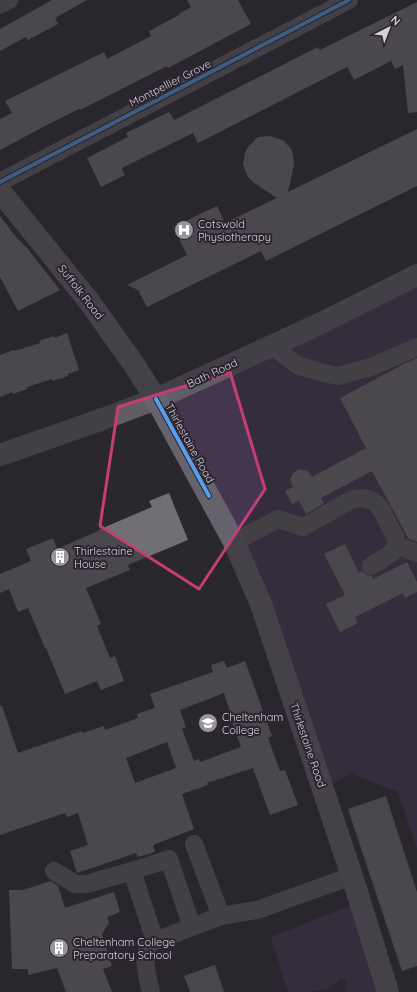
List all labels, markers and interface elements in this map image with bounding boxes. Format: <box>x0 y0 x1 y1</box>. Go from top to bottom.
north arrow <box>369 8 409 48</box>
text: N <box>388 13 403 28</box>
street label: Montpellier Grove <box>127 56 213 110</box>
place label: Cotswold Physiotherapy <box>198 217 271 244</box>
hospital icon: Cotswold Physiotherapy <box>173 219 195 241</box>
street label: Suffolk Road <box>55 262 107 322</box>
street label: Bath Road <box>185 355 239 391</box>
street label: Thirlestaine Road <box>162 401 218 485</box>
place label: Thirlestaine House <box>74 544 133 571</box>
building icon: Thirlestaine House <box>49 546 71 568</box>
street label: Thirlestaine Road <box>287 701 329 789</box>
place label: Cheltenham College <box>222 710 283 737</box>
school or university icon: Cheltenham College <box>197 712 219 734</box>
place label: Cheltenham College Preparatory School <box>73 935 175 962</box>
building icon: Cheltenham College Preparatory School <box>48 937 70 959</box>

